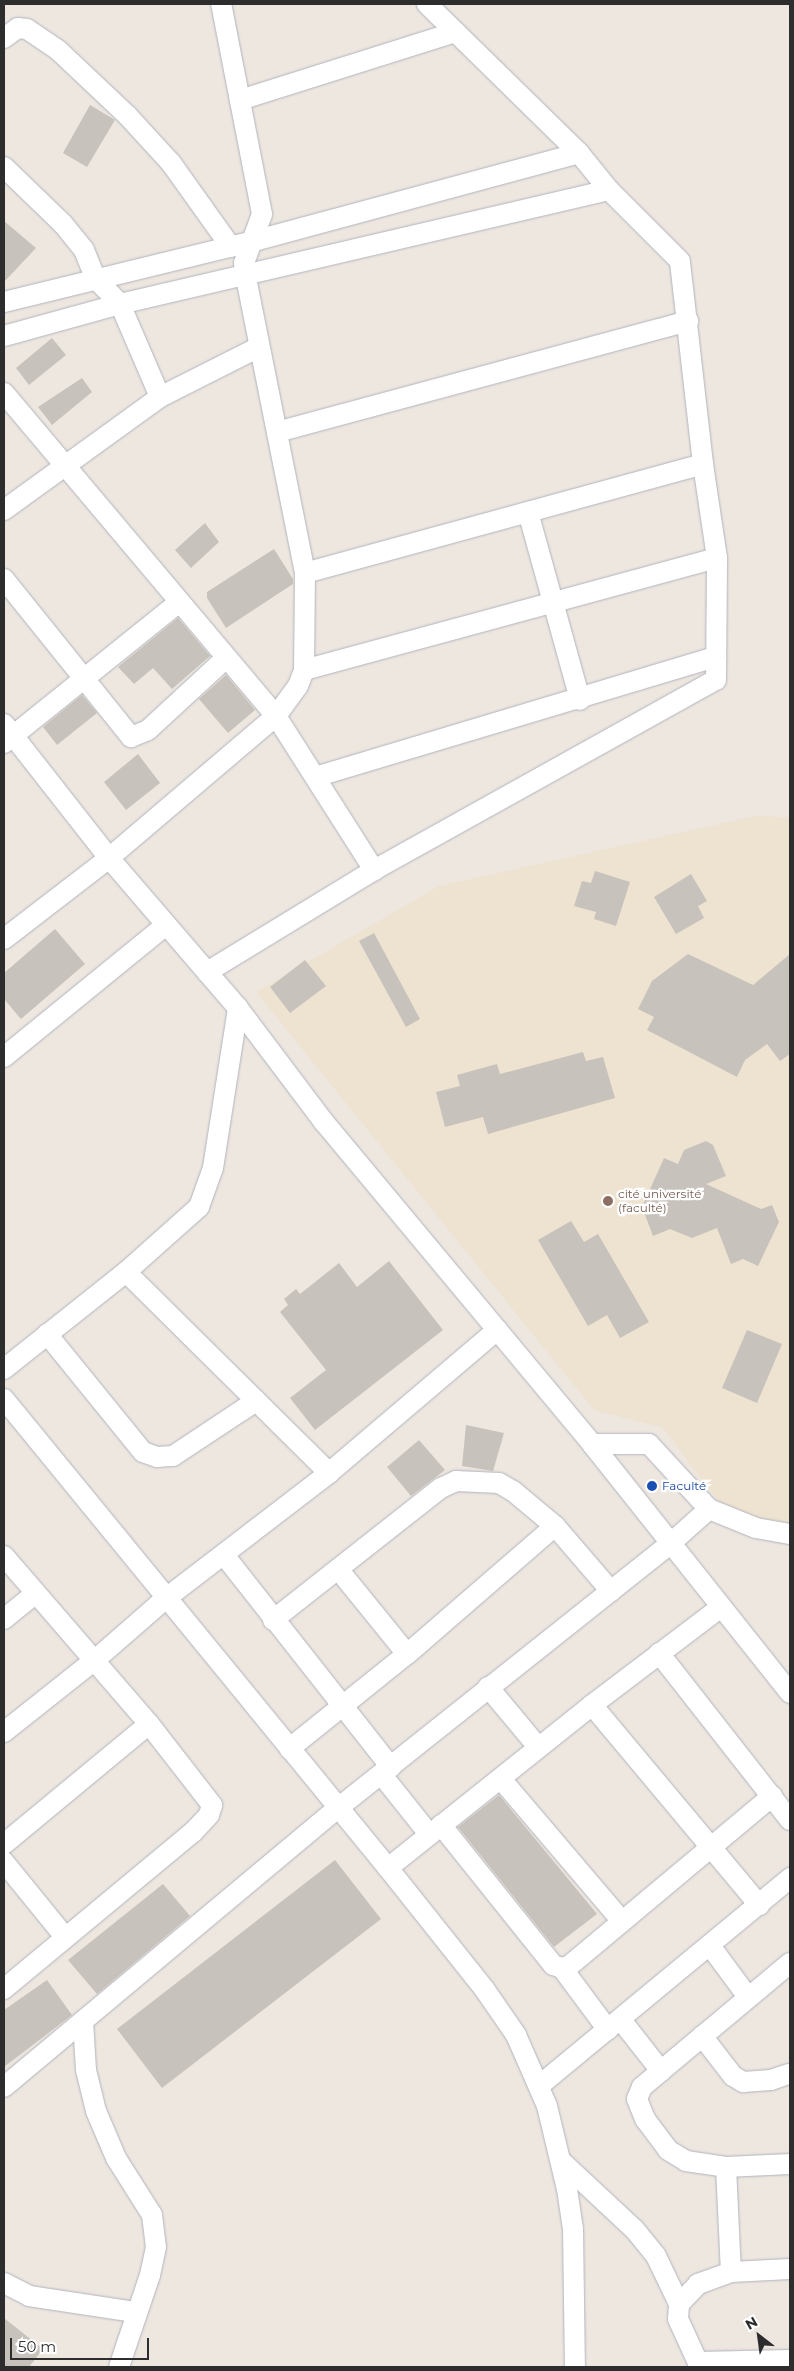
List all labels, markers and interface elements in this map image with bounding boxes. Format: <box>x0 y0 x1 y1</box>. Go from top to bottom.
place label: cité université (faculté) <box>618 1187 701 1215</box>
marker: cité université (faculté) <box>602 1195 614 1207</box>
place label: Faculté <box>662 1479 706 1493</box>
marker: Faculté <box>646 1480 658 1492</box>
north arrow <box>734 2311 784 2361</box>
text: N <box>742 2312 761 2334</box>
scale bar <box>12 2328 151 2360</box>
text: 50 m <box>18 2337 56 2356</box>

